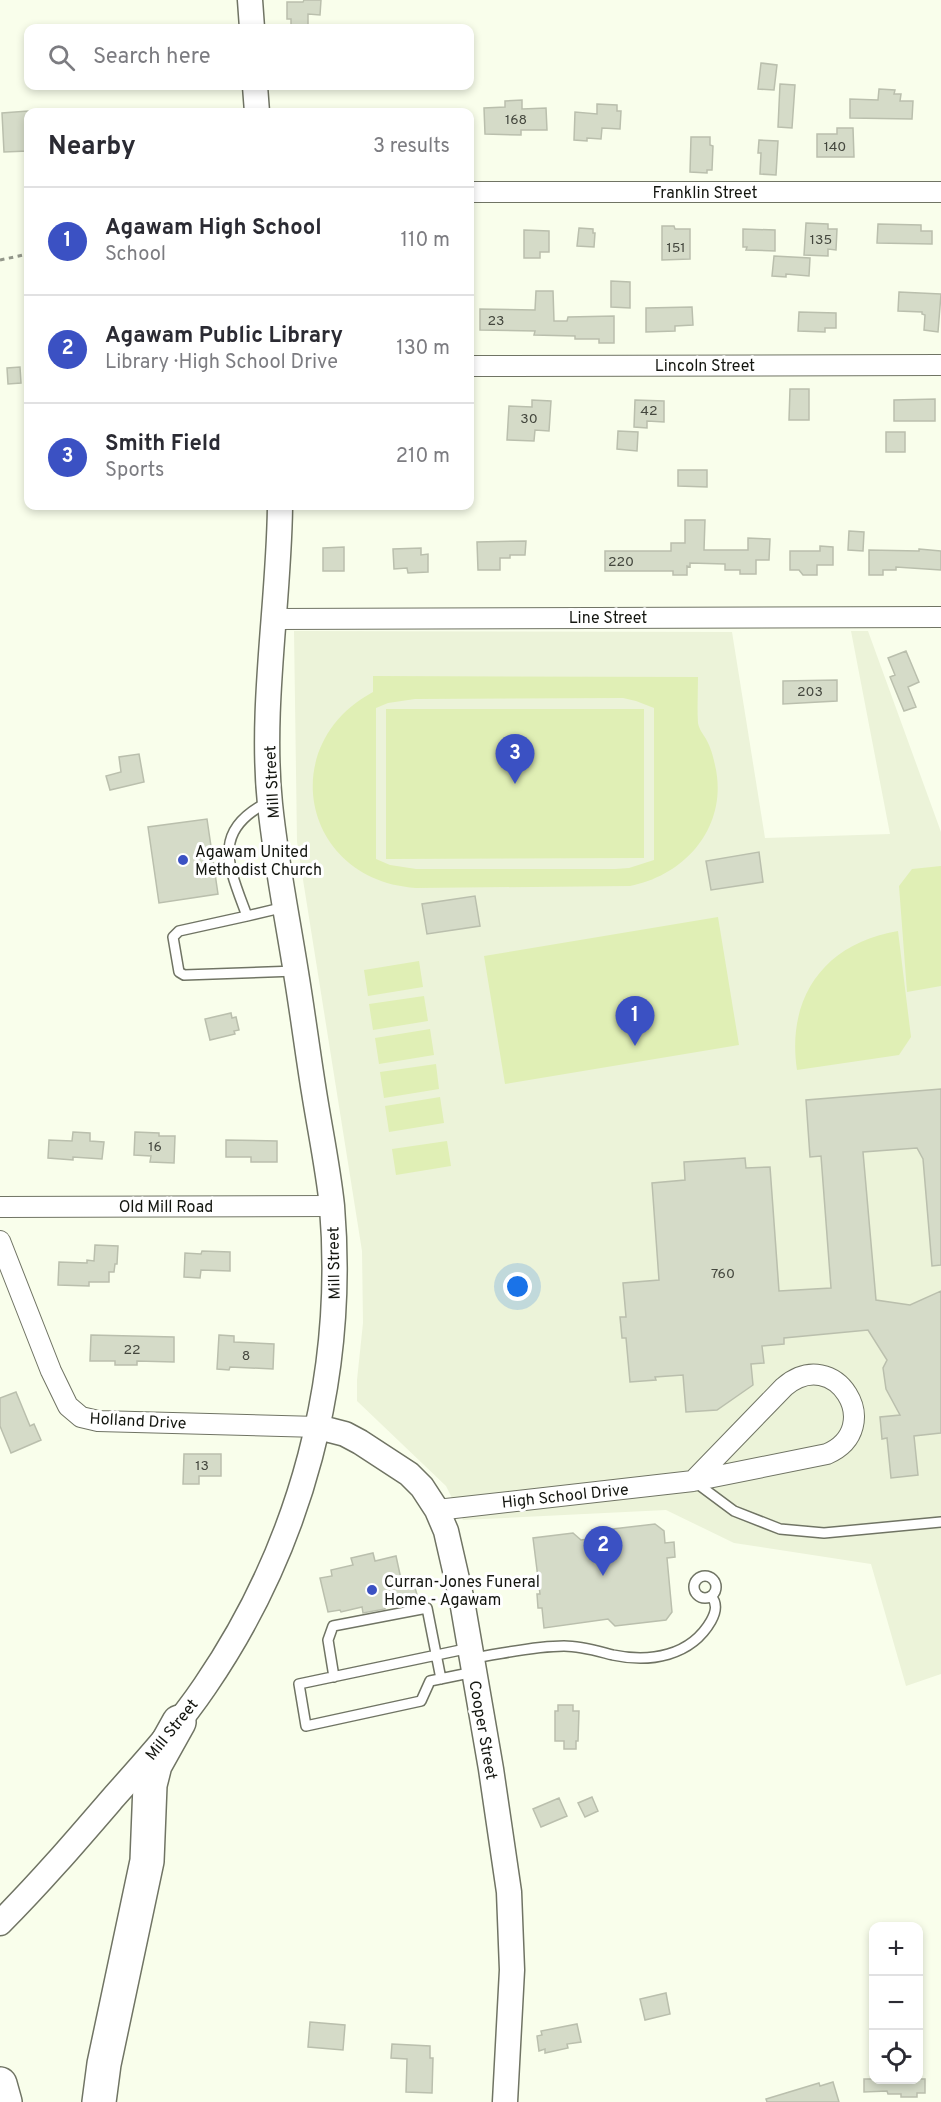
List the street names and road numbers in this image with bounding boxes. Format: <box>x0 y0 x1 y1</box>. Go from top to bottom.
street label: Franklin Street <box>653 184 757 204</box>
street label: Lincoln Street <box>655 357 755 377</box>
street label: Line Street <box>569 609 647 629</box>
street label: Mill Street <box>261 745 285 819</box>
street label: Old Mill Road <box>119 1198 213 1218</box>
street label: Mill Street <box>324 1226 346 1300</box>
street label: Holland Drive <box>89 1409 187 1435</box>
street label: High School Drive <box>501 1480 630 1514</box>
street label: Cooper Street <box>463 1679 501 1782</box>
street label: Mill Street <box>142 1696 203 1765</box>

